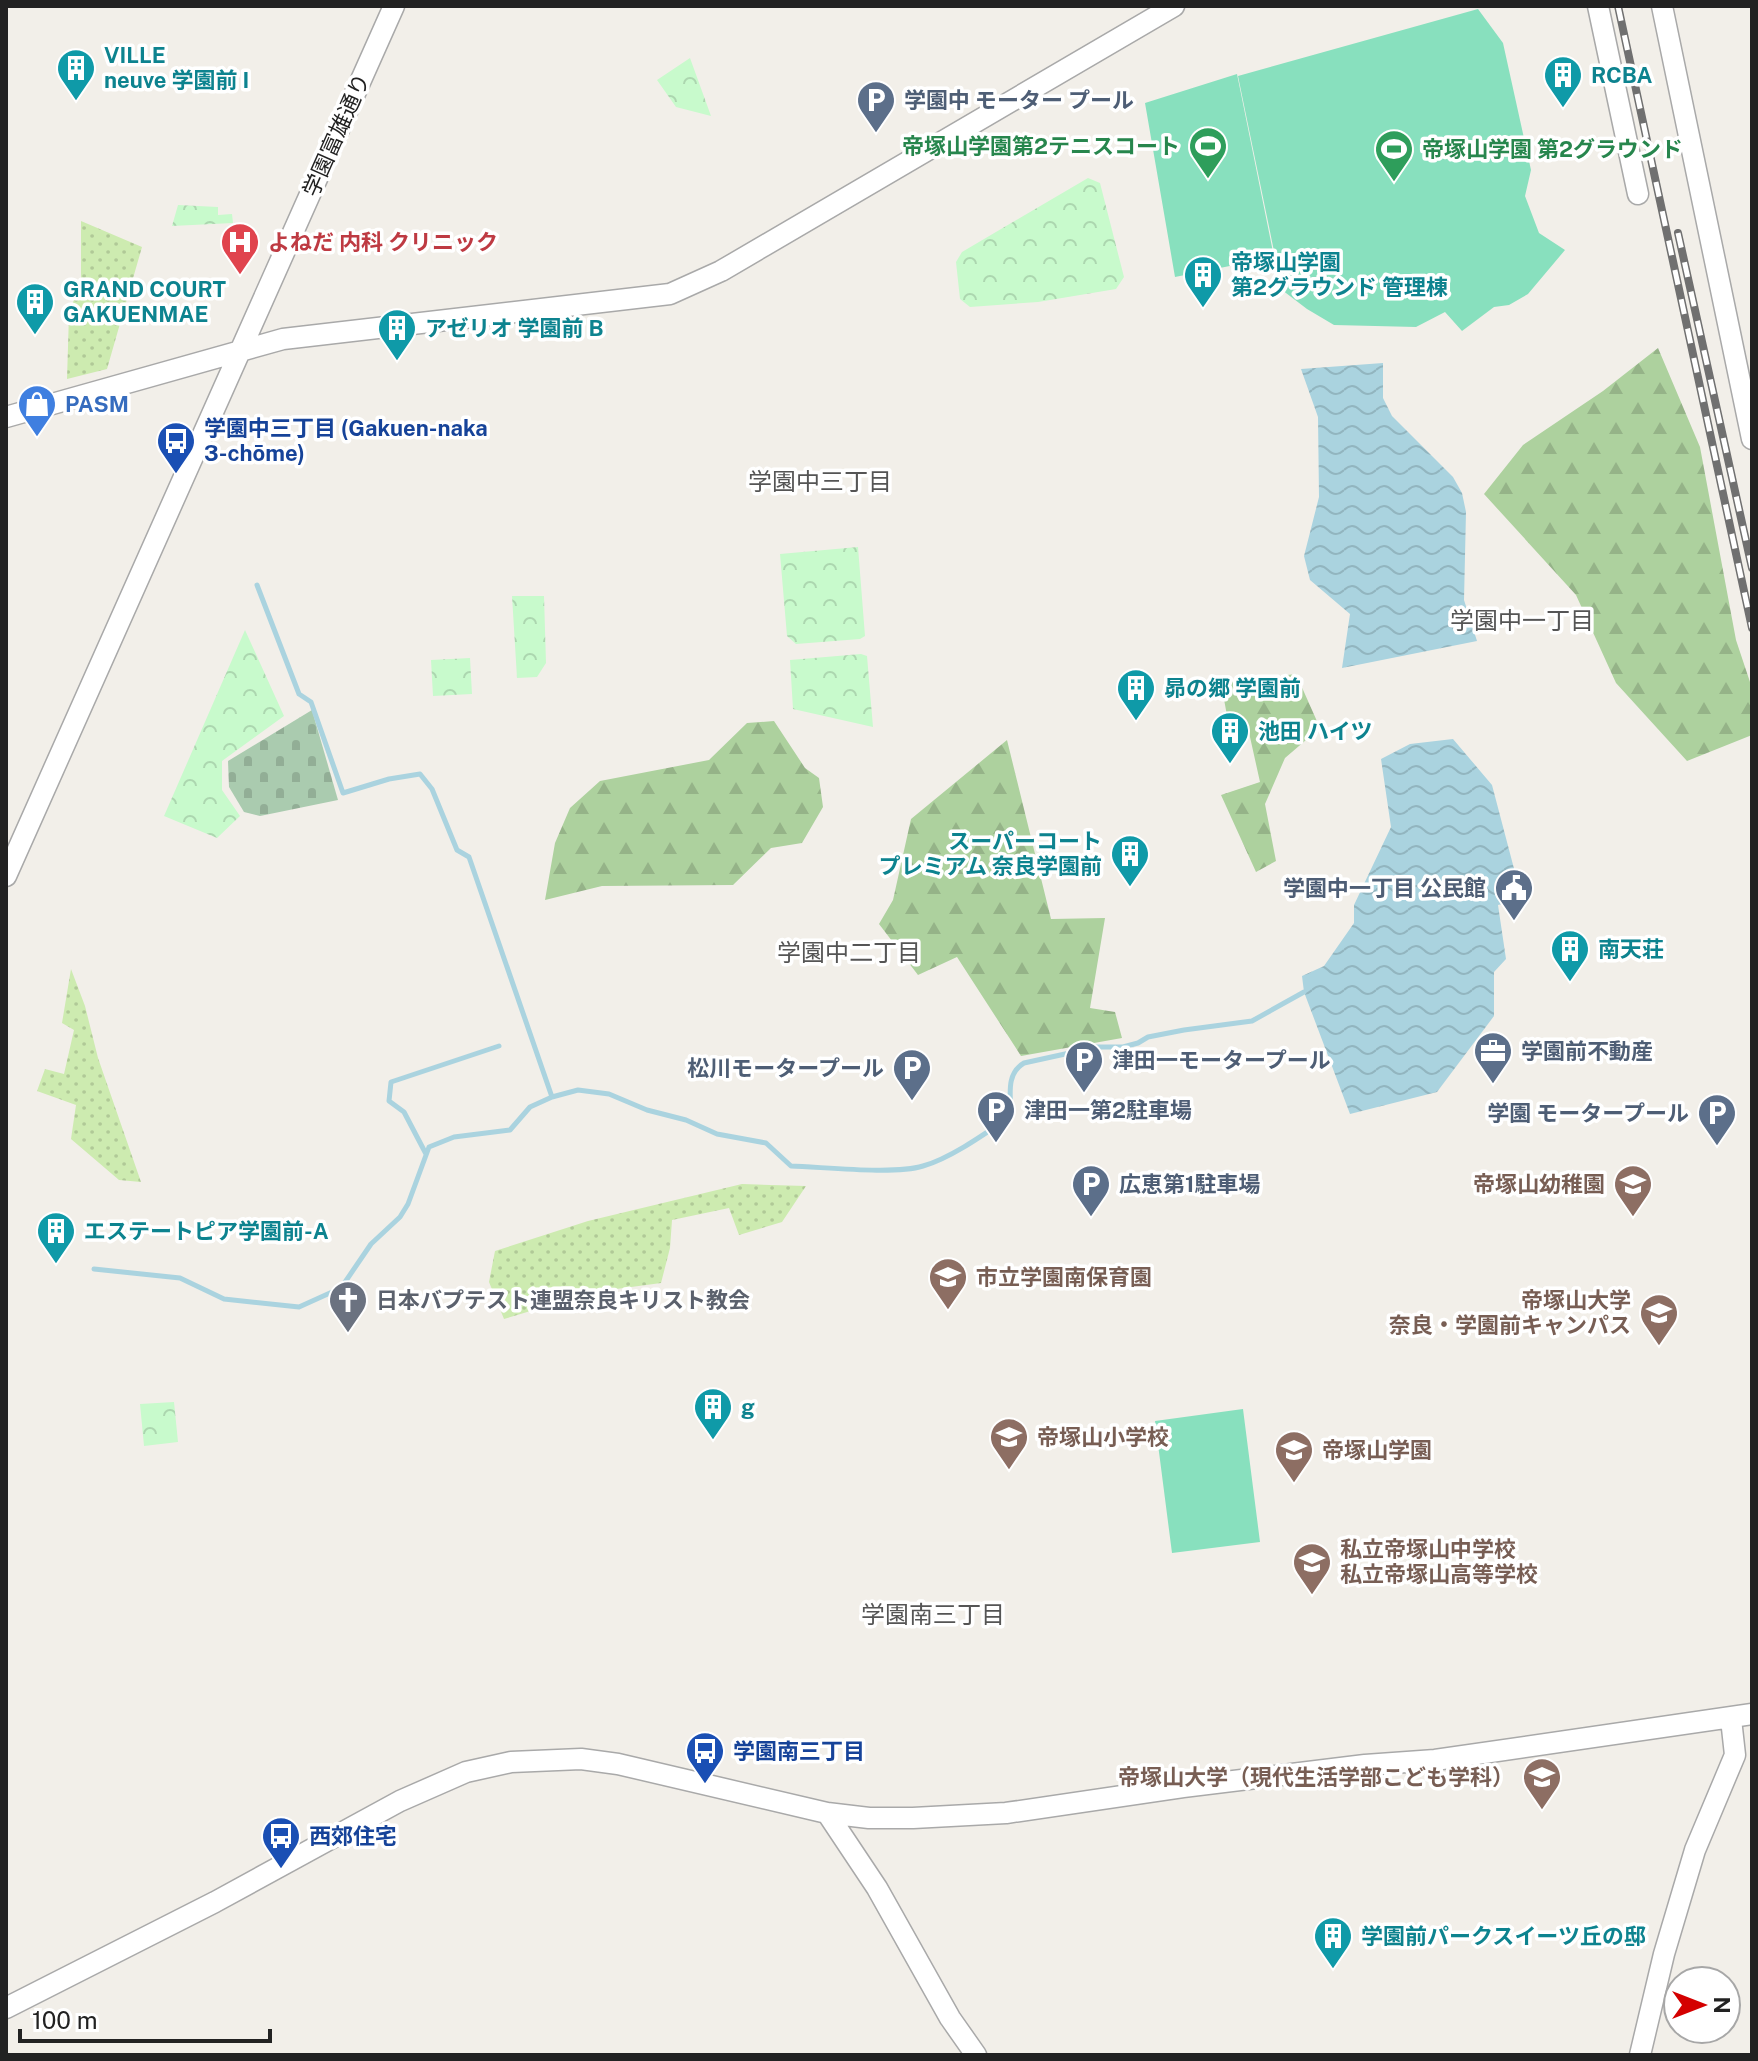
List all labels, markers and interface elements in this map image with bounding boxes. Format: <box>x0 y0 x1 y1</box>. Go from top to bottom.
place label: VILLE neuve 学園前 I <box>104 42 249 93</box>
building icon: VILLE neuve 学園前 I <box>55 47 97 102</box>
building icon: RCBA <box>1542 54 1584 109</box>
place label: RCBA <box>1591 62 1653 88</box>
street label: 学園富雄通り <box>297 69 375 201</box>
parking icon: 学園中 モーター プール <box>855 79 897 134</box>
place label: 学園中 モーター プール <box>904 87 1134 113</box>
sports icon: 帝塚山学園第2テニスコート <box>1187 125 1229 180</box>
sports icon: 帝塚山学園 第2グラウンド <box>1373 128 1415 183</box>
place label: 帝塚山学園第2テニスコート <box>902 133 1180 159</box>
place label: 帝塚山学園 第2グラウンド <box>1422 136 1683 162</box>
hospital icon: よねだ 内科 クリニック <box>219 221 261 276</box>
place label: よねだ 内科 クリニック <box>268 229 498 255</box>
place label: 帝塚山学園 第2グラウンド 管理棟 <box>1231 249 1448 300</box>
building icon: 帝塚山学園 第2グラウンド 管理棟 <box>1182 254 1224 309</box>
place label: GRAND COURT GAKUENMAE <box>63 276 226 327</box>
building icon: GRAND COURT GAKUENMAE <box>14 281 56 336</box>
building icon: アゼリオ 学園前 B <box>376 307 418 362</box>
place label: アゼリオ 学園前 B <box>425 315 604 341</box>
shop icon: PASM <box>16 383 58 438</box>
place label: PASM <box>65 391 129 417</box>
place label: 学園中三丁目 (Gakuen-naka 3-chōme) <box>204 415 488 466</box>
bus stop icon: 学園中三丁目 (Gakuen-naka 3-chōme) <box>155 420 197 475</box>
district label: 学園中三丁目 <box>748 467 892 495</box>
district label: 学園中一丁目 <box>1450 606 1594 634</box>
building icon: 昴の郷 学園前 <box>1115 667 1157 722</box>
place label: 昴の郷 学園前 <box>1164 675 1301 701</box>
building icon: 池田 ハイツ <box>1209 710 1251 765</box>
place label: 池田 ハイツ <box>1258 718 1373 744</box>
place label: スーパーコート プレミアム 奈良学園前 <box>879 828 1102 879</box>
building icon: スーパーコート プレミアム 奈良学園前 <box>1109 833 1151 888</box>
public building icon: 学園中一丁目 公民館 <box>1493 867 1535 922</box>
place label: 学園中一丁目 公民館 <box>1283 875 1486 901</box>
building icon: 南天荘 <box>1549 928 1591 983</box>
place label: 南天荘 <box>1598 936 1664 962</box>
district label: 学園中二丁目 <box>777 938 921 966</box>
office icon: 学園前不動産 <box>1472 1030 1514 1085</box>
place label: 学園前不動産 <box>1521 1038 1653 1064</box>
parking icon: 津田一モータープール <box>1063 1039 1105 1094</box>
parking icon: 松川モータープール <box>891 1047 933 1102</box>
place label: 津田一モータープール <box>1112 1047 1331 1073</box>
place label: 松川モータープール <box>687 1055 884 1081</box>
parking icon: 津田一第2駐車場 <box>975 1089 1017 1144</box>
parking icon: 学園 モータープール <box>1696 1092 1738 1147</box>
place label: 津田一第2駐車場 <box>1024 1097 1192 1123</box>
place label: 学園 モータープール <box>1487 1100 1689 1126</box>
parking icon: 広恵第1駐車場 <box>1070 1163 1112 1218</box>
school or university icon: 帝塚山幼稚園 <box>1612 1163 1654 1218</box>
place label: 広恵第1駐車場 <box>1119 1171 1260 1197</box>
place label: 帝塚山幼稚園 <box>1473 1171 1605 1197</box>
building icon: エステートピア学園前-A <box>35 1210 77 1265</box>
place label: エステートピア学園前-A <box>84 1218 329 1244</box>
school or university icon: 市立学園南保育園 <box>927 1256 969 1311</box>
place label: 市立学園南保育園 <box>976 1264 1152 1290</box>
church icon: 日本バプテスト連盟奈良キリスト教会 <box>327 1279 369 1334</box>
place label: 日本バプテスト連盟奈良キリスト教会 <box>376 1287 750 1313</box>
place label: 帝塚山大学 奈良・学園前キャンパス <box>1389 1287 1631 1338</box>
school or university icon: 帝塚山大学 奈良・学園前キャンパス <box>1638 1292 1680 1347</box>
building icon: g <box>692 1386 734 1441</box>
place label: g <box>741 1394 755 1420</box>
school or university icon: 帝塚山小学校 <box>988 1416 1030 1471</box>
place label: 帝塚山小学校 <box>1037 1424 1169 1450</box>
school or university icon: 帝塚山学園 <box>1273 1429 1315 1484</box>
place label: 帝塚山学園 <box>1322 1437 1432 1463</box>
place label: 私立帝塚山中学校 私立帝塚山高等学校 <box>1340 1536 1538 1587</box>
school or university icon: 私立帝塚山中学校 私立帝塚山高等学校 <box>1291 1541 1333 1596</box>
district label: 学園南三丁目 <box>861 1600 1005 1628</box>
bus stop icon: 学園南三丁目 <box>684 1730 726 1785</box>
place label: 学園南三丁目 <box>733 1738 865 1764</box>
school or university icon: 帝塚山大学（現代生活学部こども学科） <box>1521 1756 1563 1811</box>
place label: 帝塚山大学（現代生活学部こども学科） <box>1118 1764 1514 1790</box>
bus stop icon: 西郊住宅 <box>260 1815 302 1870</box>
place label: 西郊住宅 <box>309 1823 397 1849</box>
building icon: 学園前パークスイーツ丘の邸 <box>1312 1915 1354 1970</box>
place label: 学園前パークスイーツ丘の邸 <box>1361 1923 1646 1949</box>
north arrow <box>1662 1965 1742 2045</box>
scale bar <box>20 1993 270 2043</box>
text: N <box>1709 1996 1735 2014</box>
text: 100 m <box>32 2006 98 2034</box>

